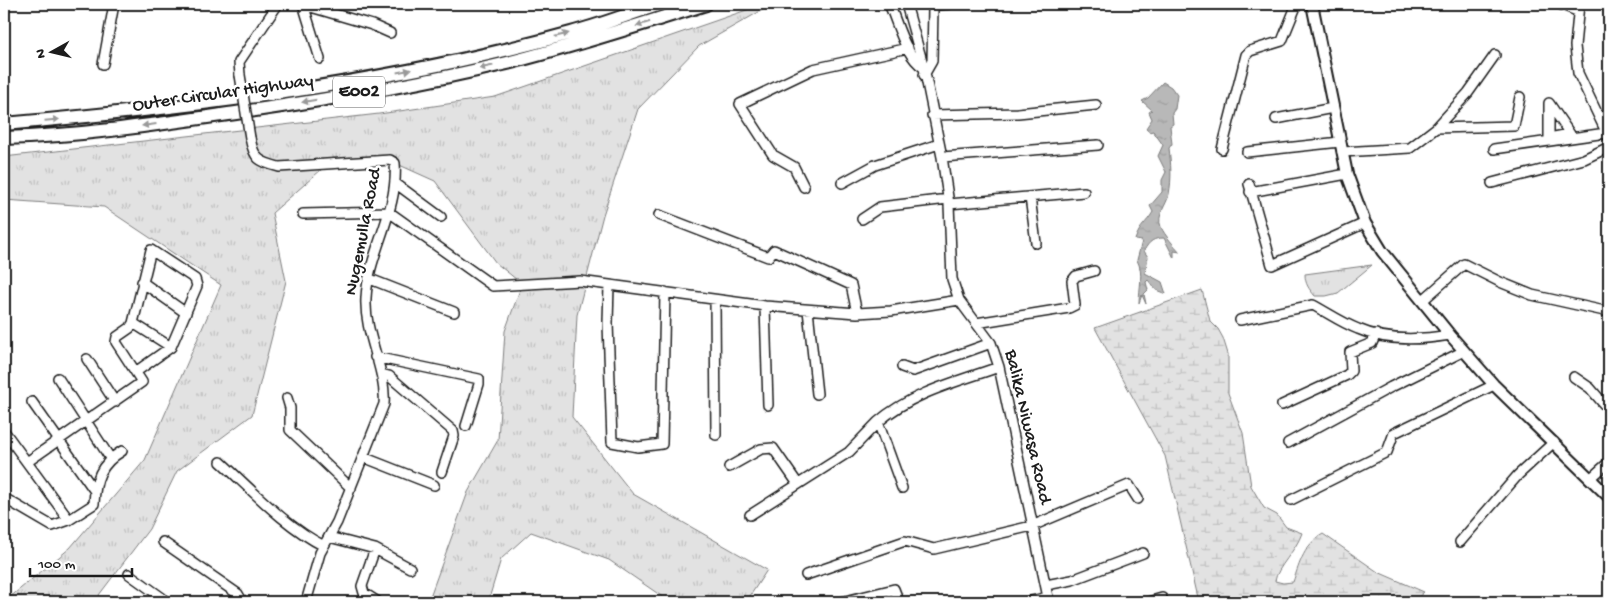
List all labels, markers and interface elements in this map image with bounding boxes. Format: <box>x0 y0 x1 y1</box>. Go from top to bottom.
one-way arrow <box>635 21 650 28</box>
north arrow <box>28 28 78 78</box>
one-way arrow <box>555 31 570 39</box>
text: N <box>33 48 51 59</box>
one-way arrow <box>478 64 494 72</box>
one-way arrow <box>396 67 411 75</box>
street label: Outer Circular Highway <box>131 70 315 118</box>
road number: E002 <box>333 76 385 108</box>
one-way arrow <box>301 98 317 106</box>
one-way arrow <box>45 115 61 123</box>
one-way arrow <box>140 121 156 129</box>
street label: Nugemulla Road <box>340 165 388 298</box>
street label: Balika Niwasa Road <box>998 347 1056 508</box>
scale bar <box>30 546 132 578</box>
text: 100 m <box>37 556 76 574</box>

